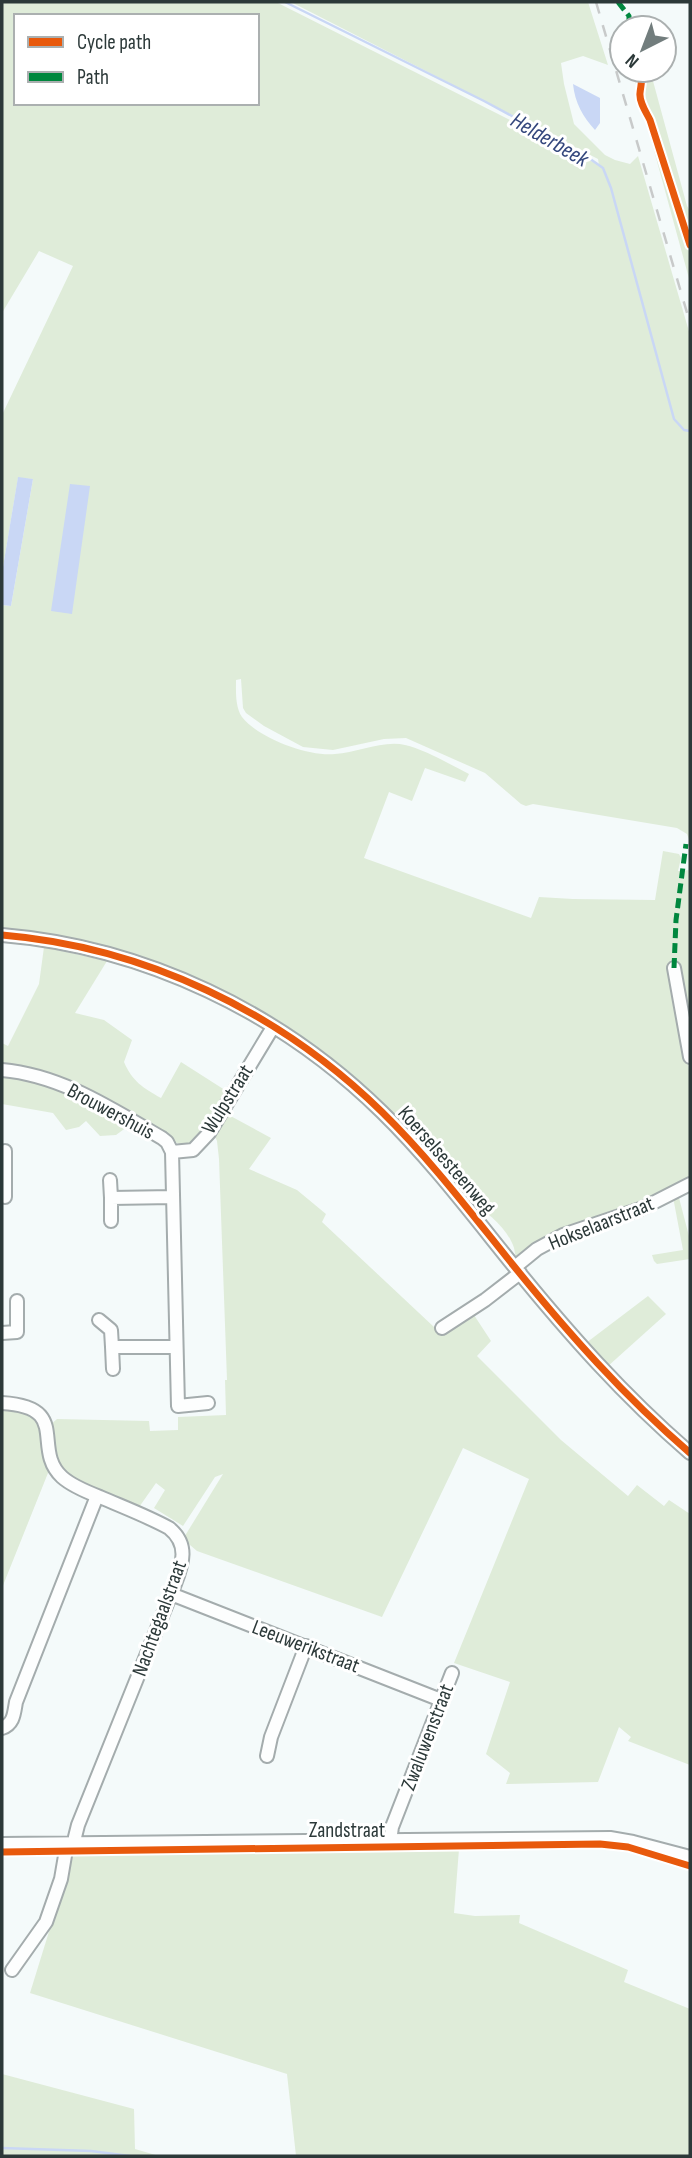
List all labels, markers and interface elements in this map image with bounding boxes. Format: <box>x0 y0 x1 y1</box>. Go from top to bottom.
legend <box>14 14 259 105</box>
north arrow <box>608 14 678 84</box>
text: Cycle path <box>77 30 151 55</box>
text: N <box>621 49 644 72</box>
text: Path <box>77 65 109 90</box>
water label: Helderbeek <box>506 106 595 174</box>
street label: Wulpstraat <box>196 1060 258 1139</box>
street label: Brouwershuis <box>63 1078 159 1145</box>
street label: Koerselsesteenweg <box>393 1101 501 1220</box>
street label: Hokselaarstraat <box>545 1191 657 1256</box>
street label: Nachtegaalstraat <box>127 1557 192 1679</box>
street label: Leeuwerikstraat <box>248 1615 363 1678</box>
street label: Zwaluwenstraat <box>396 1680 459 1794</box>
street label: Zandstraat <box>309 1818 385 1843</box>

